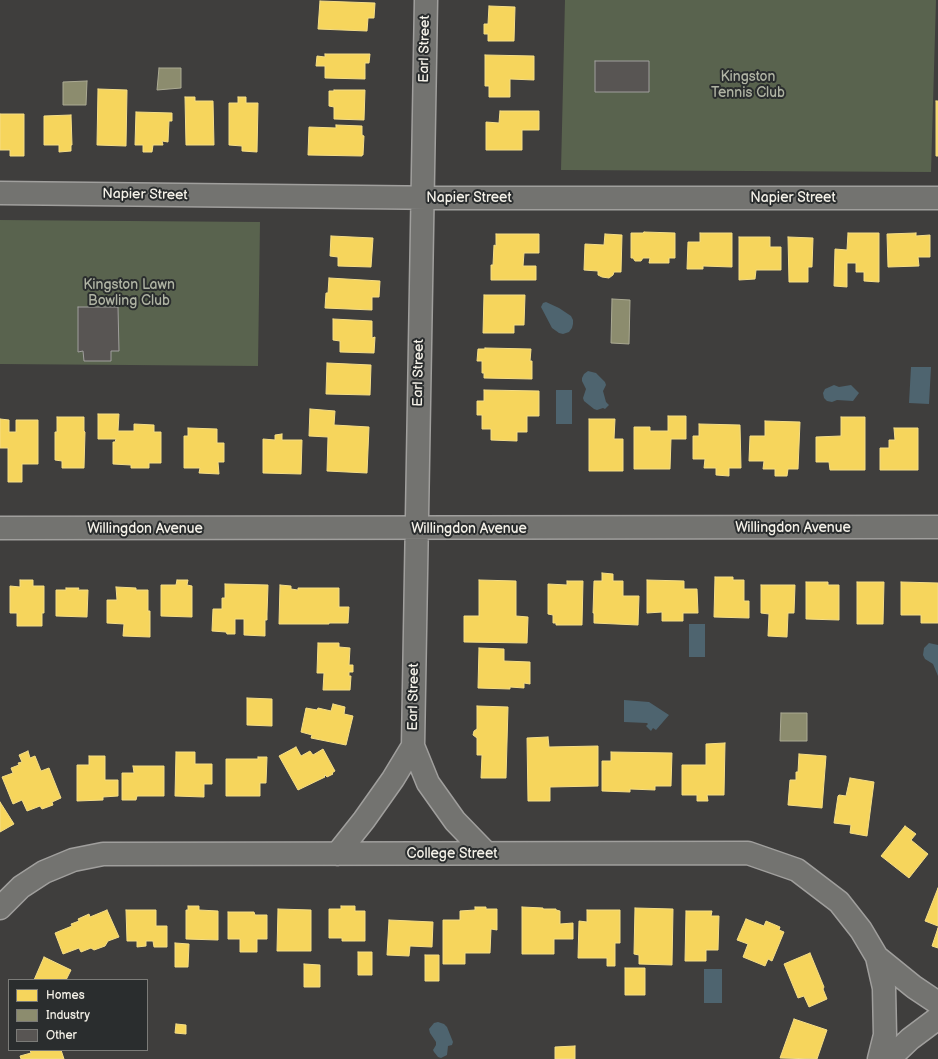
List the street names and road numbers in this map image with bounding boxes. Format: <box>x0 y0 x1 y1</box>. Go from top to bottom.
street label: Earl Street <box>416 15 434 83</box>
street label: Napier Street <box>102 186 188 204</box>
street label: Napier Street <box>426 190 512 206</box>
street label: Napier Street <box>750 190 836 206</box>
street label: Earl Street <box>410 339 428 407</box>
street label: Willingdon Avenue <box>735 520 851 536</box>
street label: Willingdon Avenue <box>87 521 203 537</box>
street label: Willingdon Avenue <box>411 521 527 537</box>
street label: Earl Street <box>405 663 423 731</box>
street label: College Street <box>407 846 497 862</box>

